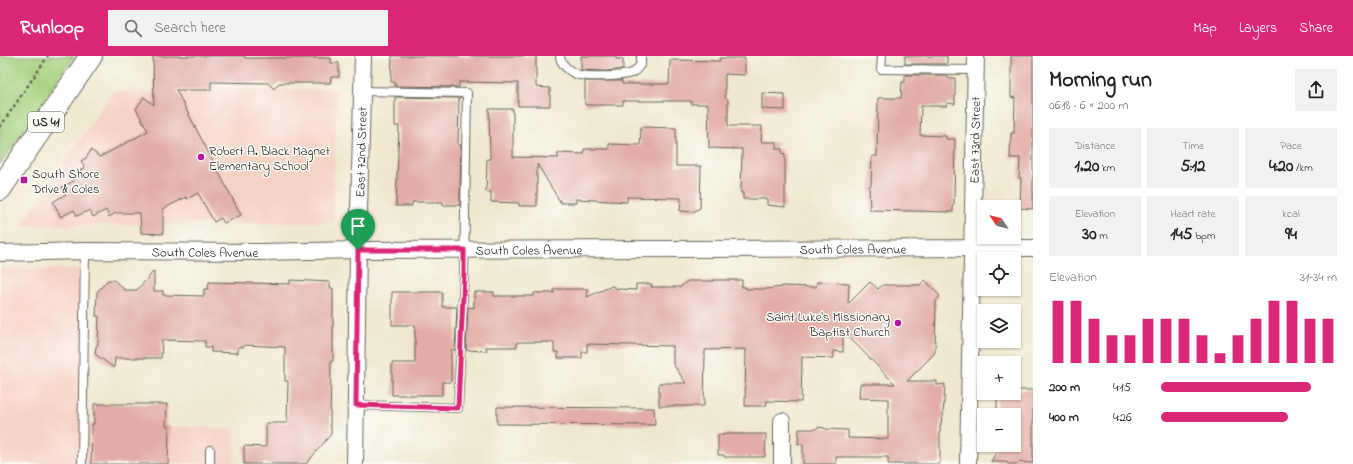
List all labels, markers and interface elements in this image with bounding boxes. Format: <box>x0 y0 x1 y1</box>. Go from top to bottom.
search box <box>108 10 388 46</box>
text: Runloop <box>20 15 84 42</box>
icon: search <box>122 17 144 39</box>
text: Search here <box>154 17 226 39</box>
text: Map <box>1193 18 1217 39</box>
text: Layers <box>1239 18 1277 39</box>
text: Share <box>1299 18 1333 39</box>
text: Morning run <box>1049 65 1152 97</box>
button: share <box>1295 69 1337 111</box>
street label: East 73rd Street <box>965 96 986 184</box>
text: 06:18 · 6 × 200 m <box>1049 96 1129 115</box>
street label: East 72nd Street <box>351 106 373 198</box>
road number: US 41 <box>28 112 64 132</box>
text: Distance <box>1075 138 1115 154</box>
text: Time <box>1182 138 1204 154</box>
text: Pace <box>1280 138 1302 154</box>
place label: Robert A. Black Magnet Elementary School <box>209 142 331 177</box>
marker: Robert A. Black Magnet Elementary School <box>196 152 206 162</box>
text: 1.20 <box>1075 154 1099 179</box>
text: 5:12 <box>1180 154 1206 179</box>
text: 4:20 <box>1269 154 1293 179</box>
text: km <box>1099 160 1115 176</box>
text: /km <box>1293 160 1313 176</box>
place label: South Shore Drive & Coles <box>31 165 100 199</box>
marker: South Shore Drive & Coles <box>19 175 29 185</box>
north arrow <box>977 200 1021 244</box>
map controls <box>977 200 1021 452</box>
text: Elevation <box>1075 206 1115 222</box>
text: Heart rate <box>1170 206 1216 222</box>
text: kcal <box>1282 206 1300 222</box>
pin <box>341 209 375 250</box>
icon: arrive <box>347 215 369 237</box>
text: 30 <box>1082 222 1097 247</box>
text: 145 <box>1170 222 1193 247</box>
text: 94 <box>1285 222 1297 247</box>
text: m <box>1097 228 1108 244</box>
text: bpm <box>1193 228 1216 244</box>
street label: South Coles Avenue <box>800 240 906 260</box>
street label: South Coles Avenue <box>476 241 582 261</box>
street label: South Coles Avenue <box>152 243 259 263</box>
button: locate <box>977 252 1021 296</box>
text: Elevation <box>1049 268 1097 287</box>
text: 31–34 m <box>1300 268 1337 287</box>
button: layers <box>977 304 1021 348</box>
place label: Saint Luke's Missionary Baptist Church <box>766 308 890 342</box>
marker: Saint Luke's Missionary Baptist Church <box>893 318 903 328</box>
button: + <box>977 356 1021 400</box>
text: 200 m <box>1049 378 1080 397</box>
text: 4:15 <box>1113 378 1131 397</box>
button: − <box>977 408 1021 452</box>
text: 400 m <box>1049 408 1079 427</box>
text: 4:26 <box>1113 408 1132 427</box>

